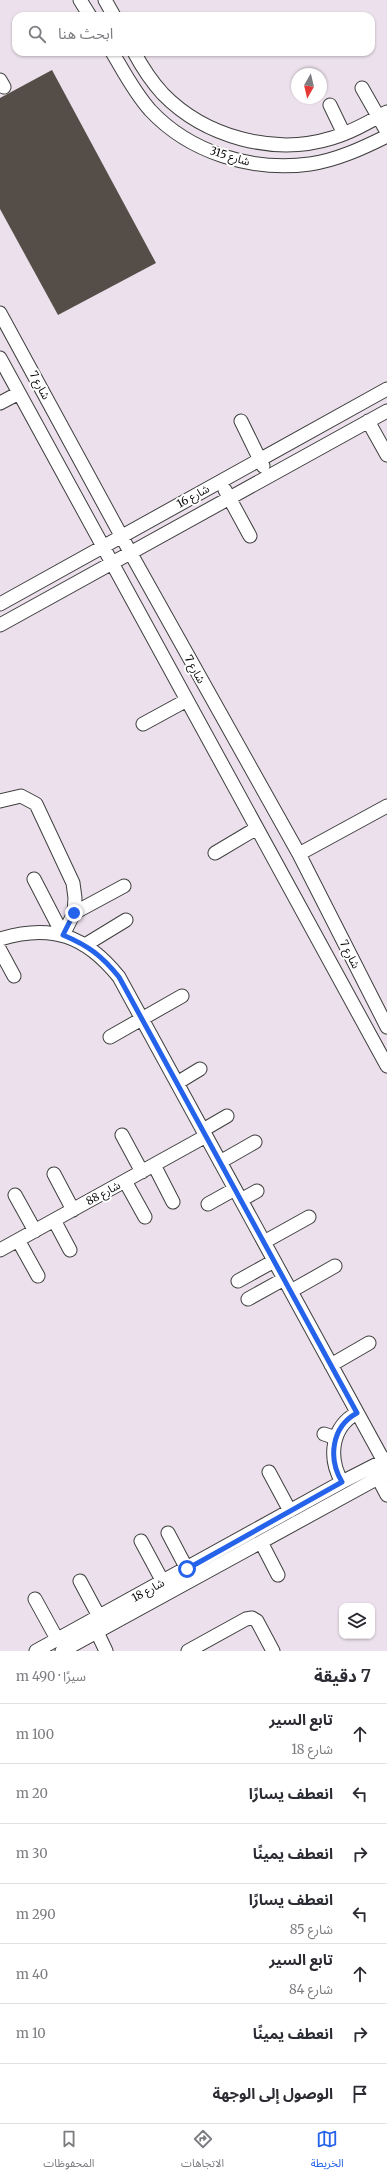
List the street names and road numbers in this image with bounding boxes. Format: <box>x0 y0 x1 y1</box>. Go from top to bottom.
street label: شارع 315 <box>208 143 252 170</box>
street label: شارع 7 <box>26 368 53 402</box>
street label: شارع 16 <box>174 481 213 512</box>
street label: شارع 7 <box>181 652 209 686</box>
street label: شارع 7 <box>336 937 363 971</box>
street label: شارع 88 <box>83 1178 123 1209</box>
street label: شارع 18 <box>129 1575 168 1606</box>

